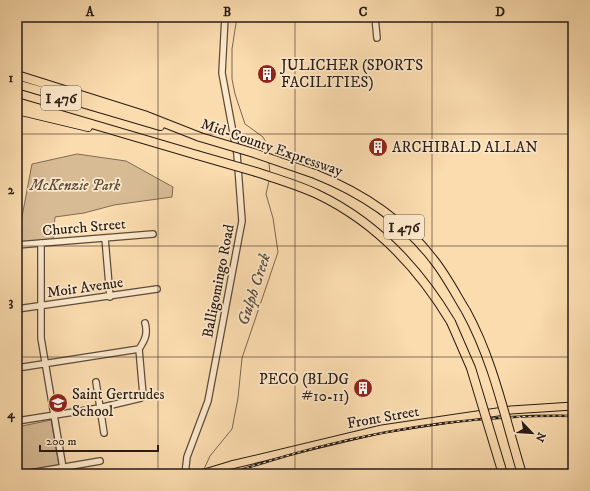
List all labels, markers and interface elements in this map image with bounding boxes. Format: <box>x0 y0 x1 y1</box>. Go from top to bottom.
text: A <box>85 4 95 20</box>
text: B <box>223 4 231 20</box>
text: C <box>359 4 368 20</box>
text: D <box>495 4 505 20</box>
place label: JULICHER (SPORTS FACILITIES) <box>279 56 423 92</box>
building icon: JULICHER (SPORTS FACILITIES) <box>256 63 278 85</box>
text: 1 <box>9 70 14 86</box>
road number: I 476 <box>41 86 81 110</box>
street label: Mid-County Expressway <box>198 114 346 181</box>
building icon: ARCHIBALD ALLAN <box>367 136 389 158</box>
place label: ARCHIBALD ALLAN <box>392 138 538 157</box>
park label: McKenzie Park <box>29 176 121 195</box>
text: 2 <box>8 182 15 198</box>
street label: Church Street <box>42 214 127 241</box>
road number: I 476 <box>384 215 424 239</box>
street label: Balligomingo Road <box>198 222 239 339</box>
water label: Gulph Creek <box>233 251 275 328</box>
street label: Moir Avenue <box>46 273 124 302</box>
text: 3 <box>9 294 14 310</box>
place label: PECO (BLDG #10-11) <box>259 370 350 406</box>
building icon: PECO (BLDG #10-11) <box>352 377 374 399</box>
place label: Saint Gertrudes School <box>72 385 165 421</box>
school or university icon: Saint Gertrudes School <box>47 392 69 414</box>
street label: Front Street <box>346 402 421 433</box>
text: 4 <box>6 406 15 423</box>
north arrow <box>512 413 552 453</box>
scale bar <box>40 427 158 453</box>
text: N <box>532 430 548 444</box>
text: 200 m <box>46 434 76 449</box>

